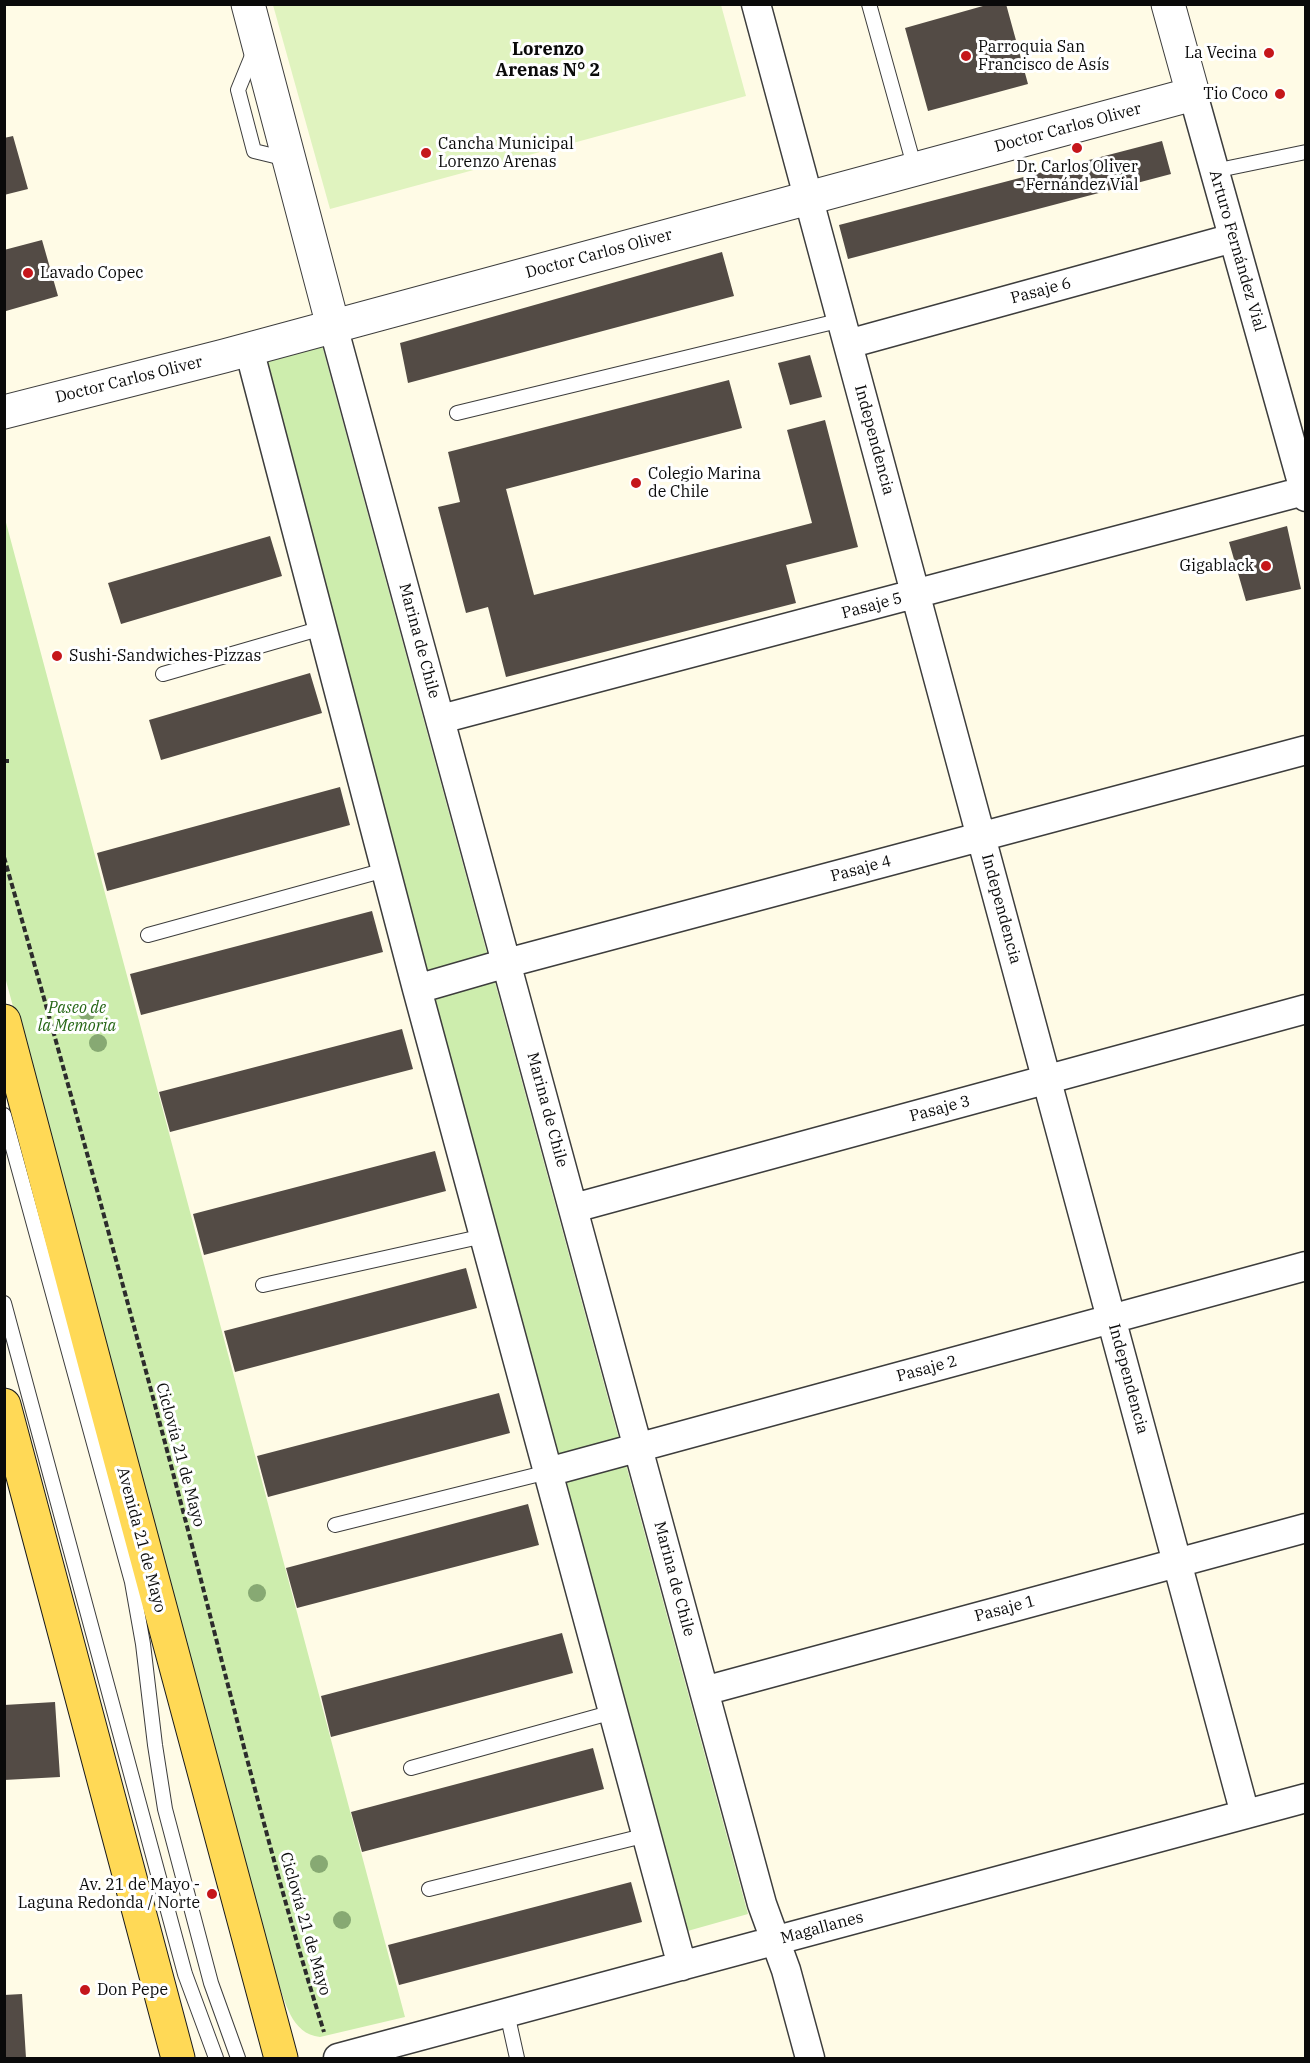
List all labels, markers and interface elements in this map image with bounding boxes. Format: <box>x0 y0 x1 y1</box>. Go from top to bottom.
place label: Parroquia San Francisco de Asís <box>978 37 1109 75</box>
district label: Lorenzo Arenas N° 2 <box>496 39 600 82</box>
place label: La Vecina <box>1184 43 1257 63</box>
marker: La Vecina <box>1262 46 1276 60</box>
marker: Parroquia San Francisco de Asís <box>959 49 973 63</box>
place label: Tio Coco <box>1203 84 1268 104</box>
marker: Tio Coco <box>1273 87 1287 101</box>
street label: Doctor Carlos Oliver <box>993 99 1143 157</box>
place label: Cancha Municipal Lorenzo Arenas <box>438 134 574 172</box>
marker: Dr. Carlos Oliver - Fernández Vial <box>1070 141 1084 155</box>
marker: Cancha Municipal Lorenzo Arenas <box>419 146 433 160</box>
place label: Dr. Carlos Oliver - Fernández Vial <box>1015 157 1139 195</box>
street label: Arturo Fernández Vial <box>1205 168 1269 334</box>
street label: Doctor Carlos Oliver <box>524 225 674 283</box>
place label: Lavado Copec <box>40 263 144 283</box>
marker: Lavado Copec <box>21 266 35 280</box>
street label: Pasaje 6 <box>1009 274 1073 308</box>
street label: Doctor Carlos Oliver <box>53 352 205 408</box>
street label: Independencia <box>850 383 898 497</box>
place label: Colegio Marina de Chile <box>648 464 761 502</box>
marker: Colegio Marina de Chile <box>629 476 643 490</box>
place label: Gigablack <box>1179 556 1254 576</box>
marker: Gigablack <box>1259 559 1273 573</box>
street label: Marina de Chile <box>394 581 444 701</box>
street label: Pasaje 5 <box>840 589 904 623</box>
place label: Sushi-Sandwiches-Pizzas <box>69 646 261 666</box>
marker: Sushi-Sandwiches-Pizzas <box>50 649 64 663</box>
street label: Pasaje 4 <box>829 852 893 886</box>
street label: Independencia <box>977 852 1025 966</box>
park label: Paseo de la Memoria <box>38 998 116 1036</box>
street label: Marina de Chile <box>522 1050 572 1170</box>
street label: Pasaje 3 <box>908 1092 972 1126</box>
street label: Independencia <box>1104 1322 1152 1436</box>
street label: Pasaje 2 <box>895 1352 959 1386</box>
street label: Ciclovía 21 de Mayo <box>152 1381 208 1529</box>
street label: Avenida 21 de Mayo <box>112 1465 170 1615</box>
street label: Marina de Chile <box>649 1519 699 1639</box>
street label: Pasaje 1 <box>973 1592 1037 1626</box>
street label: Ciclovía 21 de Mayo <box>275 1850 335 1998</box>
place label: Av. 21 de Mayo - Laguna Redonda / Norte <box>18 1875 200 1913</box>
marker: Av. 21 de Mayo - Laguna Redonda / Norte <box>205 1887 219 1901</box>
street label: Magallanes <box>778 1908 866 1948</box>
place label: Don Pepe <box>97 1980 168 2000</box>
marker: Don Pepe <box>78 1983 92 1997</box>

